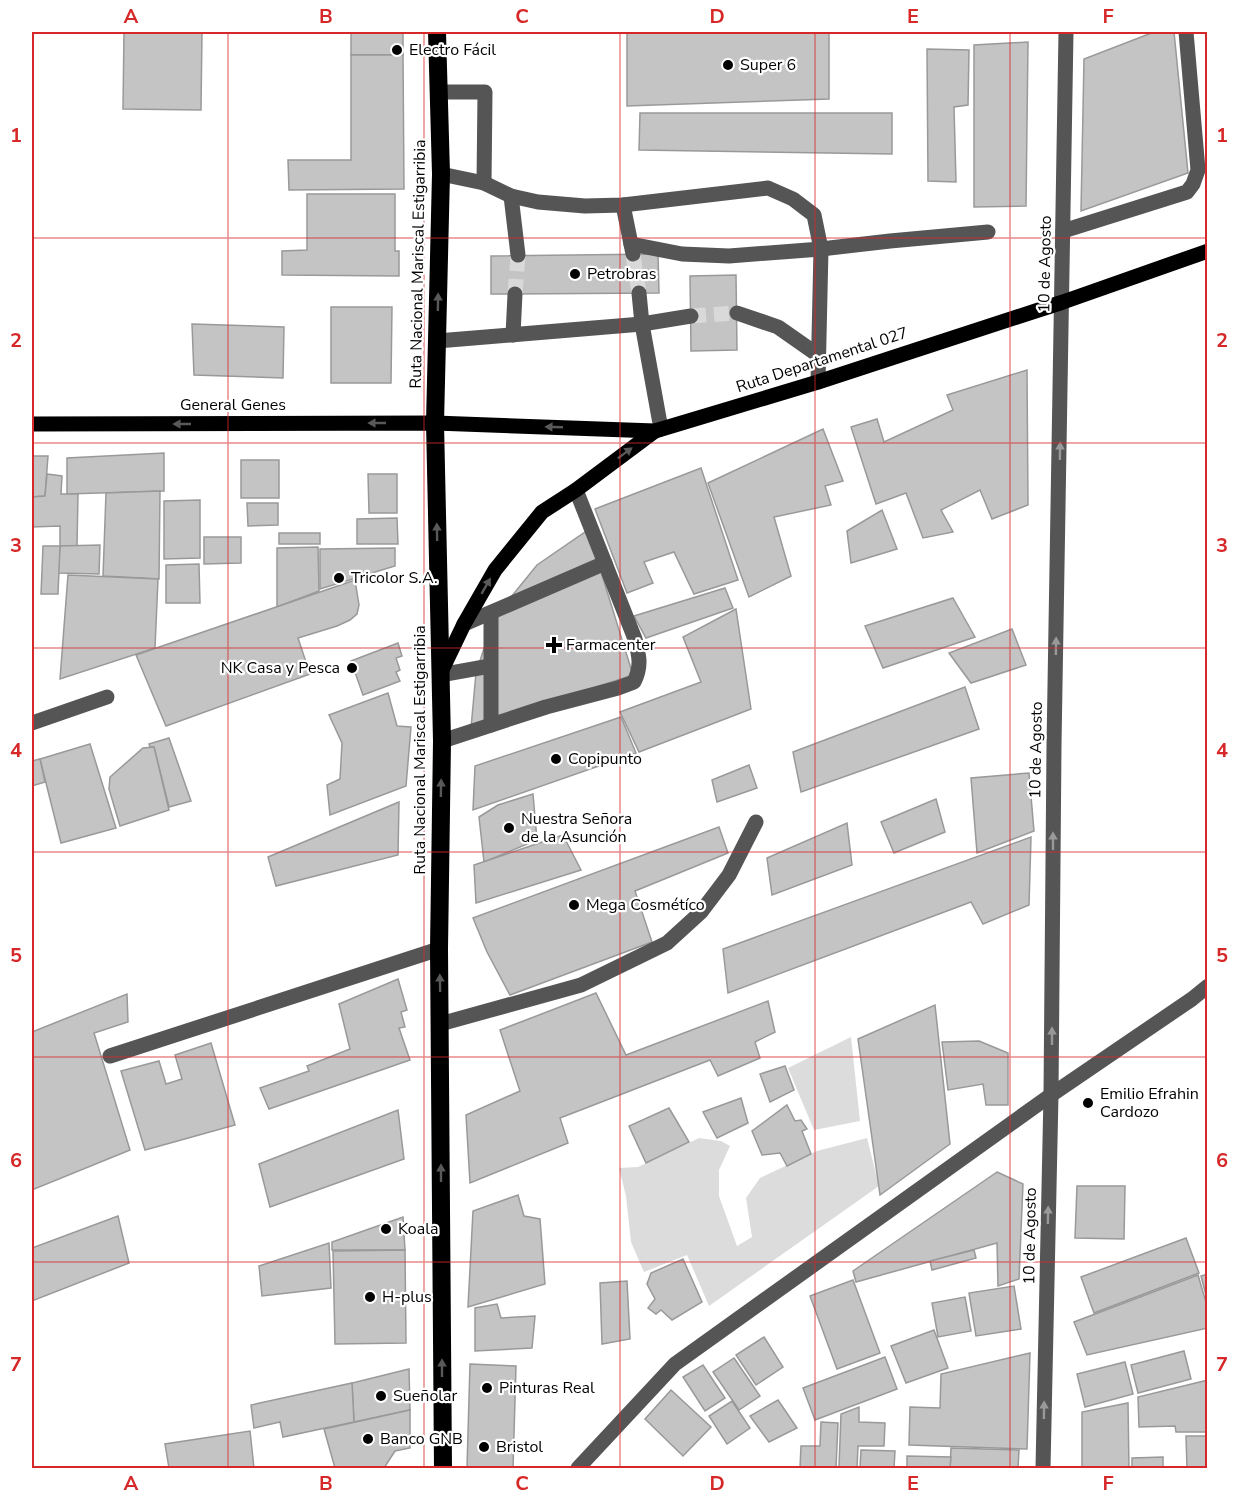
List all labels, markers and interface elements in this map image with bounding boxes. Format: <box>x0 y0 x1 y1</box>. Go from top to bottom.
text: A <box>124 3 139 30</box>
text: B <box>319 3 333 30</box>
text: C <box>515 3 529 30</box>
text: D <box>709 3 725 30</box>
text: E <box>907 3 919 30</box>
text: F <box>1102 3 1114 30</box>
place label: Electro Fácil <box>409 39 496 61</box>
marker: Electro Fácil <box>390 43 404 57</box>
place label: Super 6 <box>740 54 796 76</box>
marker: Super 6 <box>721 58 735 72</box>
text: 1 <box>10 122 22 149</box>
text: 1 <box>1216 122 1228 149</box>
street label: Ruta Nacional Mariscal Estigarribia <box>405 139 431 389</box>
street label: 10 de Agosto <box>1033 215 1057 313</box>
place label: Petrobras <box>587 263 657 285</box>
marker: Petrobras <box>568 267 582 281</box>
one-way arrow <box>434 292 443 311</box>
street label: Ruta Departamental 027 <box>733 322 911 398</box>
text: 2 <box>10 327 22 354</box>
text: 2 <box>1216 327 1228 354</box>
street label: General Genes <box>180 394 286 416</box>
one-way arrow <box>367 418 386 428</box>
one-way arrow <box>172 419 191 428</box>
one-way arrow <box>545 423 564 432</box>
one-way arrow <box>1055 442 1064 461</box>
one-way arrow <box>617 447 633 459</box>
one-way arrow <box>432 523 442 542</box>
text: 3 <box>10 532 22 559</box>
text: 3 <box>1216 532 1228 559</box>
place label: Tricolor S.A. <box>351 567 438 589</box>
marker: Tricolor S.A. <box>332 571 346 585</box>
one-way arrow <box>481 577 491 594</box>
street label: Ruta Nacional Mariscal Estigarribia <box>409 625 431 875</box>
place label: Farmacenter <box>566 634 656 656</box>
one-way arrow <box>1051 637 1061 656</box>
marker: Farmacenter <box>547 638 561 652</box>
place label: NK Casa y Pesca <box>221 657 340 679</box>
marker: NK Casa y Pesca <box>345 661 359 675</box>
street label: 10 de Agosto <box>1024 701 1048 799</box>
text: 4 <box>10 737 22 764</box>
text: 4 <box>1216 737 1228 764</box>
place label: Copipunto <box>568 748 642 770</box>
marker: Copipunto <box>549 752 563 766</box>
one-way arrow <box>437 779 446 798</box>
place label: Nuestra Señora de la Asunción <box>521 808 632 848</box>
marker: Nuestra Señora de la Asunción <box>502 821 516 835</box>
one-way arrow <box>1048 832 1058 851</box>
place label: Mega Cosmétíco <box>586 894 705 916</box>
marker: Mega Cosmétíco <box>567 898 581 912</box>
text: 5 <box>10 942 22 969</box>
text: 5 <box>1216 942 1228 969</box>
one-way arrow <box>435 974 445 993</box>
one-way arrow <box>1047 1027 1056 1046</box>
place label: Emilio Efrahin Cardozo <box>1100 1083 1199 1123</box>
marker: Emilio Efrahin Cardozo <box>1081 1096 1095 1110</box>
text: 6 <box>10 1147 22 1174</box>
text: 6 <box>1216 1147 1228 1174</box>
one-way arrow <box>436 1164 446 1183</box>
street label: 10 de Agosto <box>1018 1187 1042 1285</box>
one-way arrow <box>1044 1206 1053 1225</box>
place label: Koala <box>398 1218 438 1240</box>
marker: Koala <box>379 1222 393 1236</box>
place label: H-plus <box>382 1286 432 1308</box>
marker: H-plus <box>363 1290 377 1304</box>
text: 7 <box>10 1351 22 1378</box>
text: 7 <box>1216 1351 1228 1378</box>
one-way arrow <box>437 1359 447 1378</box>
place label: Pinturas Real <box>499 1377 595 1399</box>
marker: Pinturas Real <box>480 1381 494 1395</box>
place label: Sueñolar <box>393 1385 458 1407</box>
marker: Sueñolar <box>374 1389 388 1403</box>
one-way arrow <box>1040 1401 1049 1420</box>
place label: Banco GNB <box>380 1428 463 1450</box>
marker: Banco GNB <box>361 1432 375 1446</box>
place label: Bristol <box>496 1436 543 1458</box>
marker: Bristol <box>477 1440 491 1454</box>
text: A <box>124 1470 139 1497</box>
text: B <box>319 1470 333 1497</box>
text: C <box>515 1470 529 1497</box>
text: D <box>709 1470 725 1497</box>
text: E <box>907 1470 919 1497</box>
text: F <box>1102 1470 1114 1497</box>

